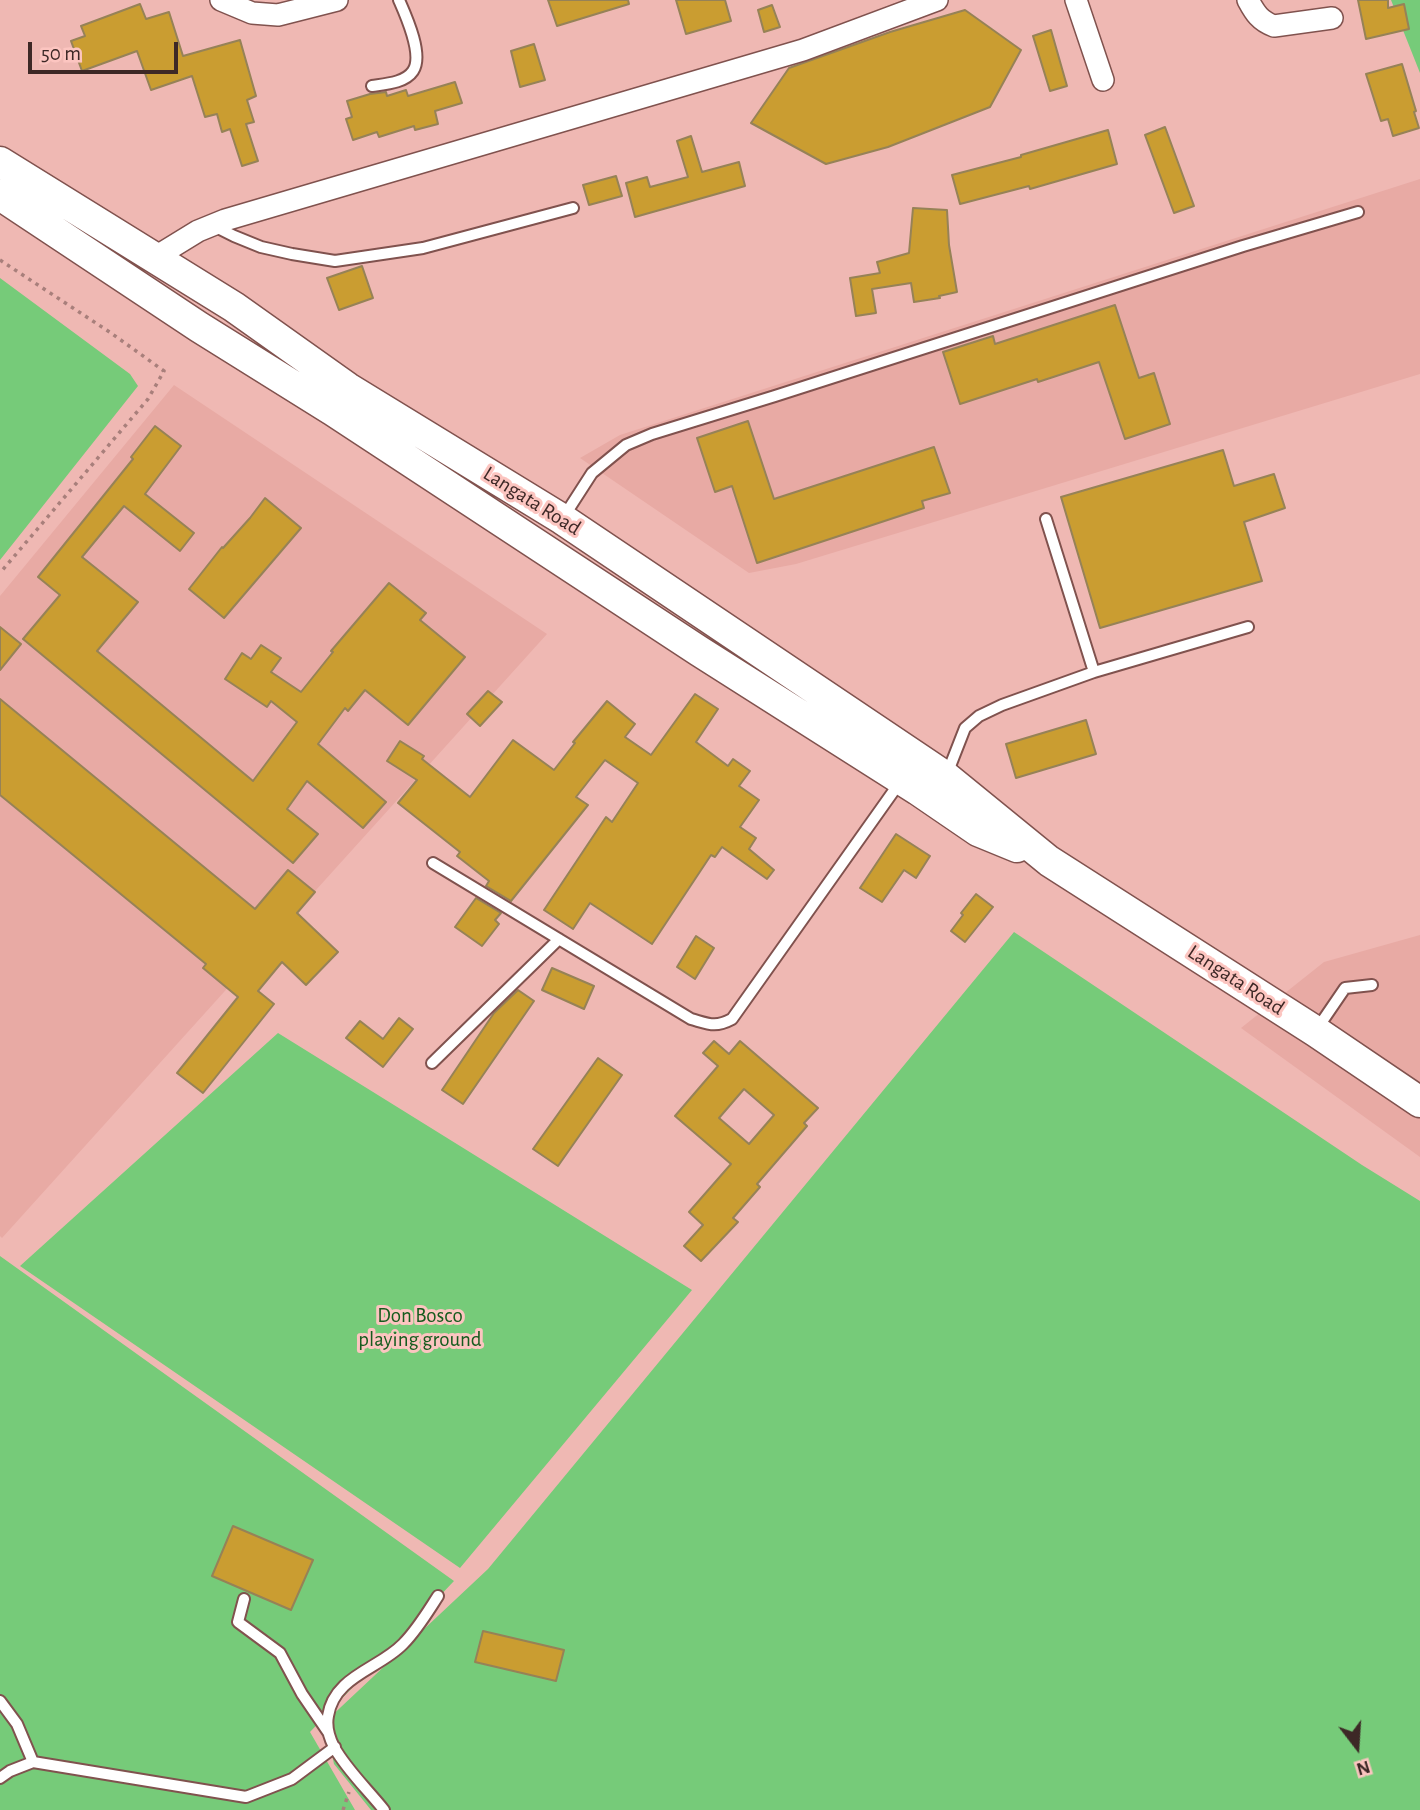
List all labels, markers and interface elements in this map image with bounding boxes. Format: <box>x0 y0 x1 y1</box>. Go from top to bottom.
scale bar <box>32 28 182 72</box>
text: 50 m <box>41 43 81 64</box>
street label: Langata Road <box>479 461 585 541</box>
street label: Langata Road <box>1183 939 1289 1021</box>
park label: Don Bosco playing ground <box>358 1303 482 1353</box>
north arrow <box>1322 1712 1392 1782</box>
text: N <box>1354 1757 1372 1779</box>

